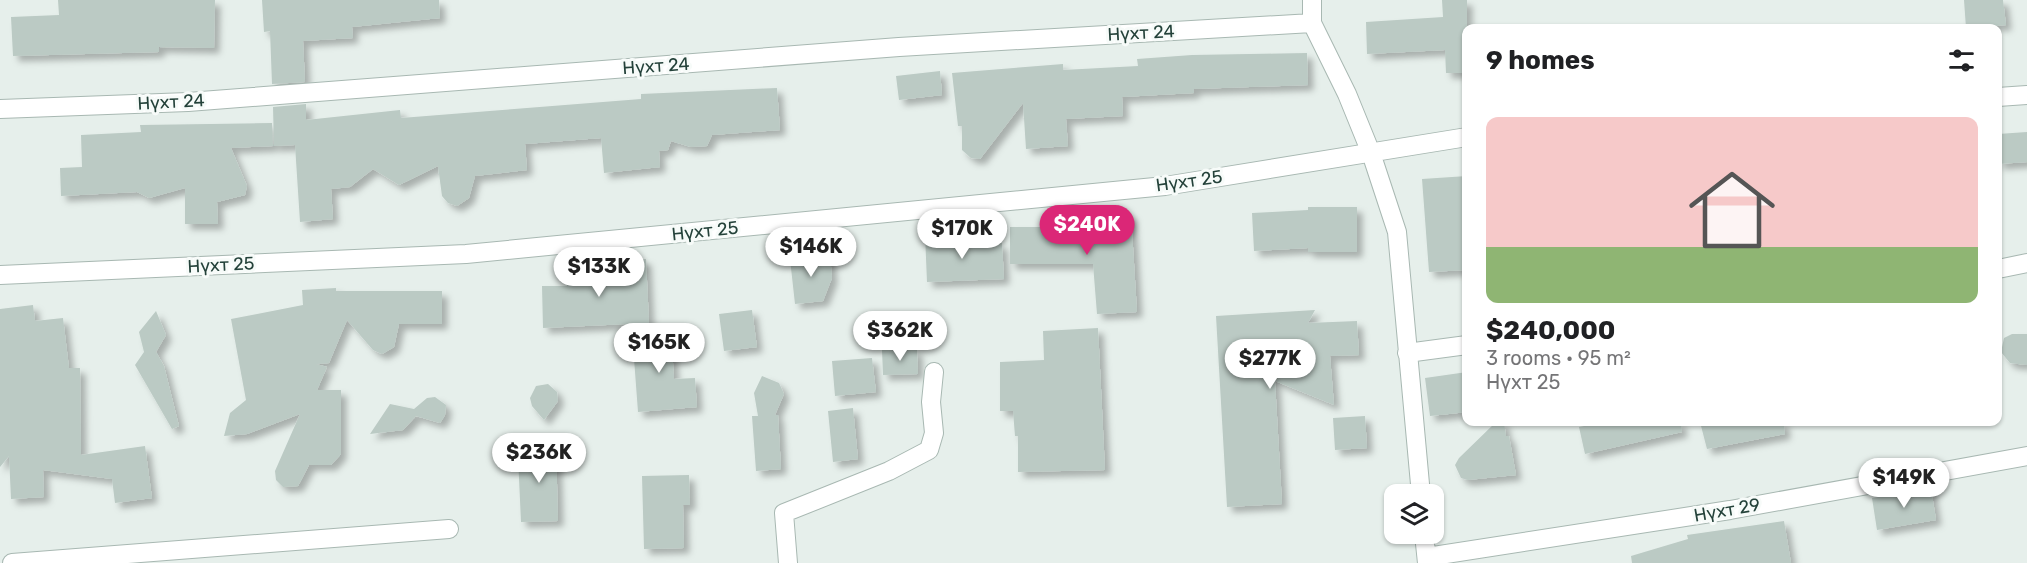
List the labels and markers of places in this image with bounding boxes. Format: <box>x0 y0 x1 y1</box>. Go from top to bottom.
pin: $240K <box>1045 205 1129 256</box>
pin: $170K <box>920 209 1004 260</box>
pin: $146K <box>769 227 853 278</box>
pin: $133K <box>557 247 641 298</box>
pin: $362K <box>858 311 942 362</box>
pin: $165K <box>617 323 701 374</box>
pin: $277K <box>1228 339 1312 390</box>
pin: $236K <box>497 433 581 484</box>
pin: $149K <box>1862 458 1946 509</box>

